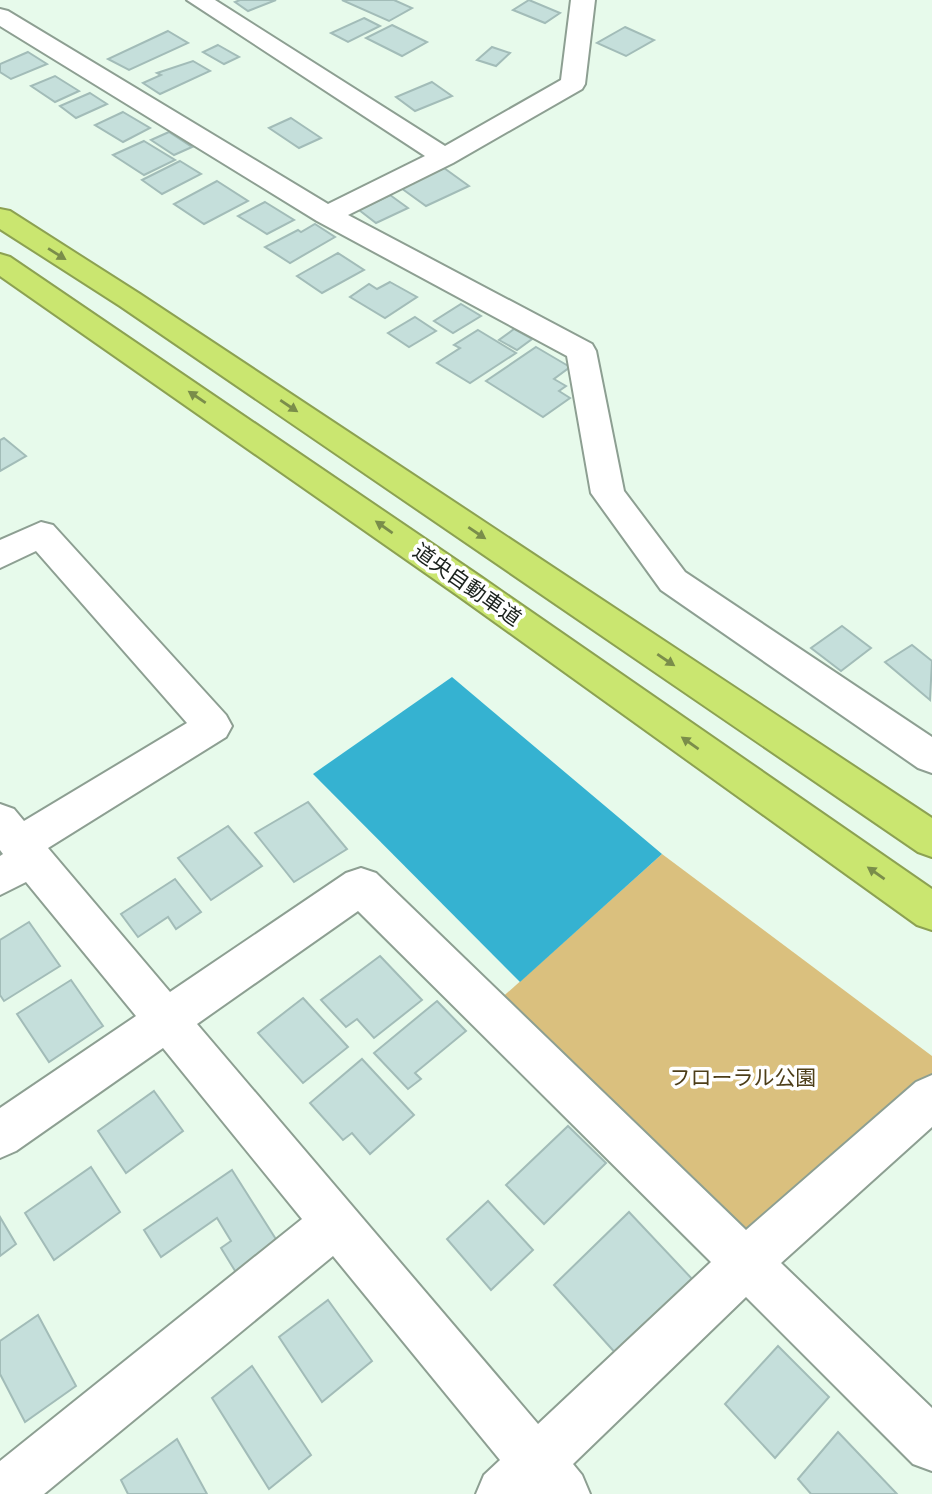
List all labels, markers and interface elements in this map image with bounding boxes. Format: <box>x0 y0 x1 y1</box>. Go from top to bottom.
one-way arrow <box>48 248 67 261</box>
one-way arrow <box>187 391 206 404</box>
one-way arrow <box>279 399 298 412</box>
one-way arrow <box>375 520 393 534</box>
one-way arrow <box>468 526 487 539</box>
street label: 道央自動車道 <box>408 539 525 632</box>
one-way arrow <box>656 654 676 667</box>
one-way arrow <box>681 736 699 750</box>
one-way arrow <box>867 866 885 880</box>
park label: フローラル公園 <box>670 1066 817 1091</box>

